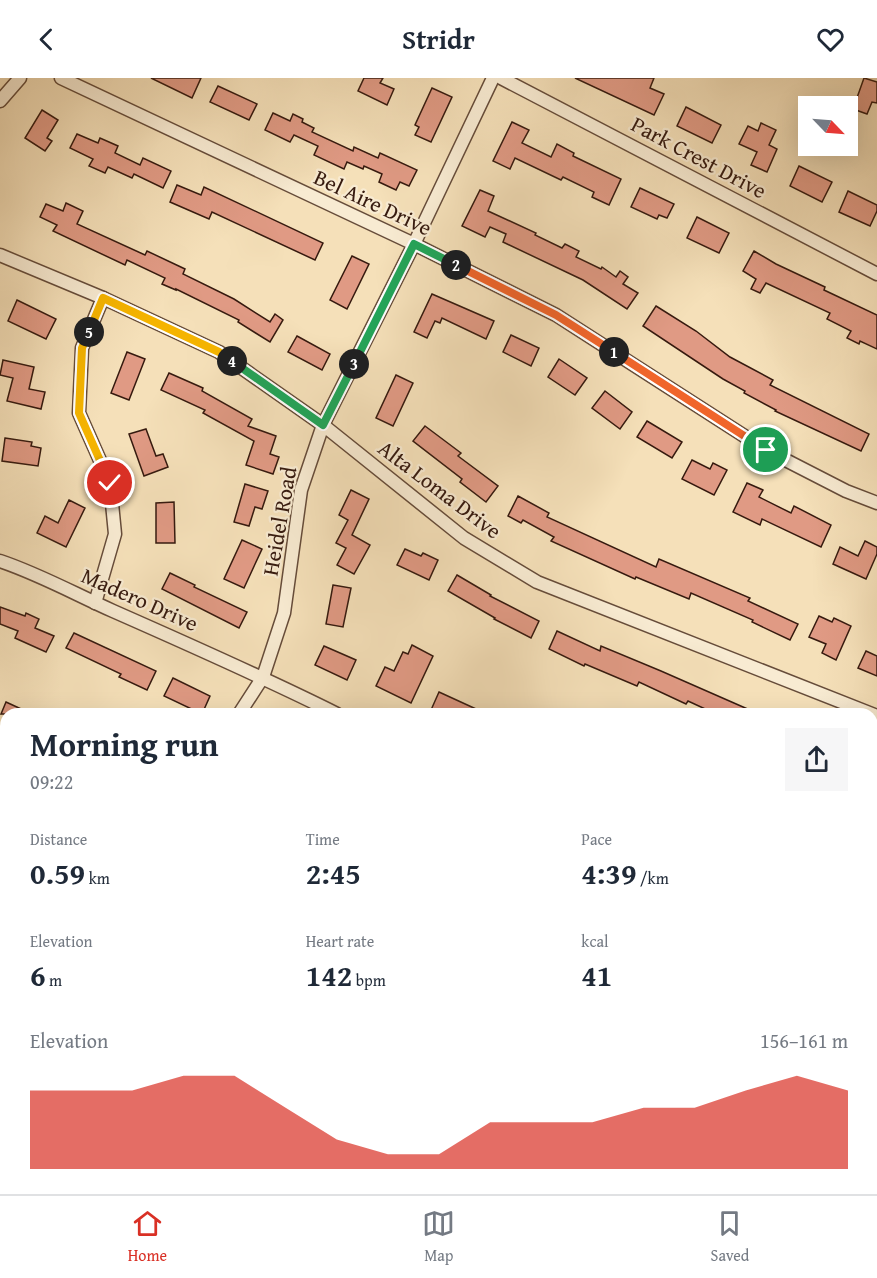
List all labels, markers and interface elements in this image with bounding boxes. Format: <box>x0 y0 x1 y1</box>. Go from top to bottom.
text: Stridr <box>402 19 475 59</box>
icon: back <box>30 23 63 56</box>
icon: heart <box>814 23 847 56</box>
north arrow <box>798 96 858 156</box>
map controls <box>798 96 858 156</box>
street label: Park Crest Drive <box>626 108 772 206</box>
street label: Bel Aire Drive <box>309 161 437 243</box>
pin: 2 <box>441 250 471 280</box>
text: 2 <box>452 253 460 277</box>
pin: 5 <box>74 317 104 347</box>
text: 5 <box>85 320 93 344</box>
pin: 1 <box>599 337 629 367</box>
text: 1 <box>610 340 618 364</box>
pin: 4 <box>217 346 247 376</box>
text: 4 <box>228 349 236 373</box>
pin: 3 <box>339 349 369 379</box>
text: 3 <box>350 352 358 376</box>
pin <box>740 424 791 475</box>
street label: Alta Loma Drive <box>372 432 508 546</box>
icon: arrive <box>749 433 782 466</box>
pin <box>84 457 135 508</box>
street label: Heidel Road <box>254 464 304 578</box>
icon: check <box>93 466 126 499</box>
street label: Madero Drive <box>77 559 203 639</box>
text: Morning run <box>30 720 219 768</box>
button: share <box>785 728 848 791</box>
text: 09:22 <box>30 767 73 796</box>
text: Distance <box>30 827 87 851</box>
text: Time <box>306 827 340 851</box>
text: Pace <box>581 827 612 851</box>
text: 0.59 <box>30 851 85 895</box>
text: 2:45 <box>306 851 361 895</box>
text: 4:39 <box>581 851 636 895</box>
text: km <box>85 866 110 890</box>
text: /km <box>636 866 669 890</box>
text: Elevation <box>30 929 93 953</box>
text: Heart rate <box>306 929 374 953</box>
text: kcal <box>581 929 609 953</box>
text: 6 <box>30 953 46 997</box>
text: 142 <box>306 953 352 997</box>
text: 41 <box>581 953 612 997</box>
text: m <box>46 968 62 992</box>
text: bpm <box>352 968 386 992</box>
text: Elevation <box>30 1026 108 1055</box>
text: 156–161 m <box>760 1026 848 1055</box>
tab: Home <box>128 1207 167 1267</box>
tab: Map <box>422 1207 455 1267</box>
tab: Saved <box>711 1207 749 1267</box>

